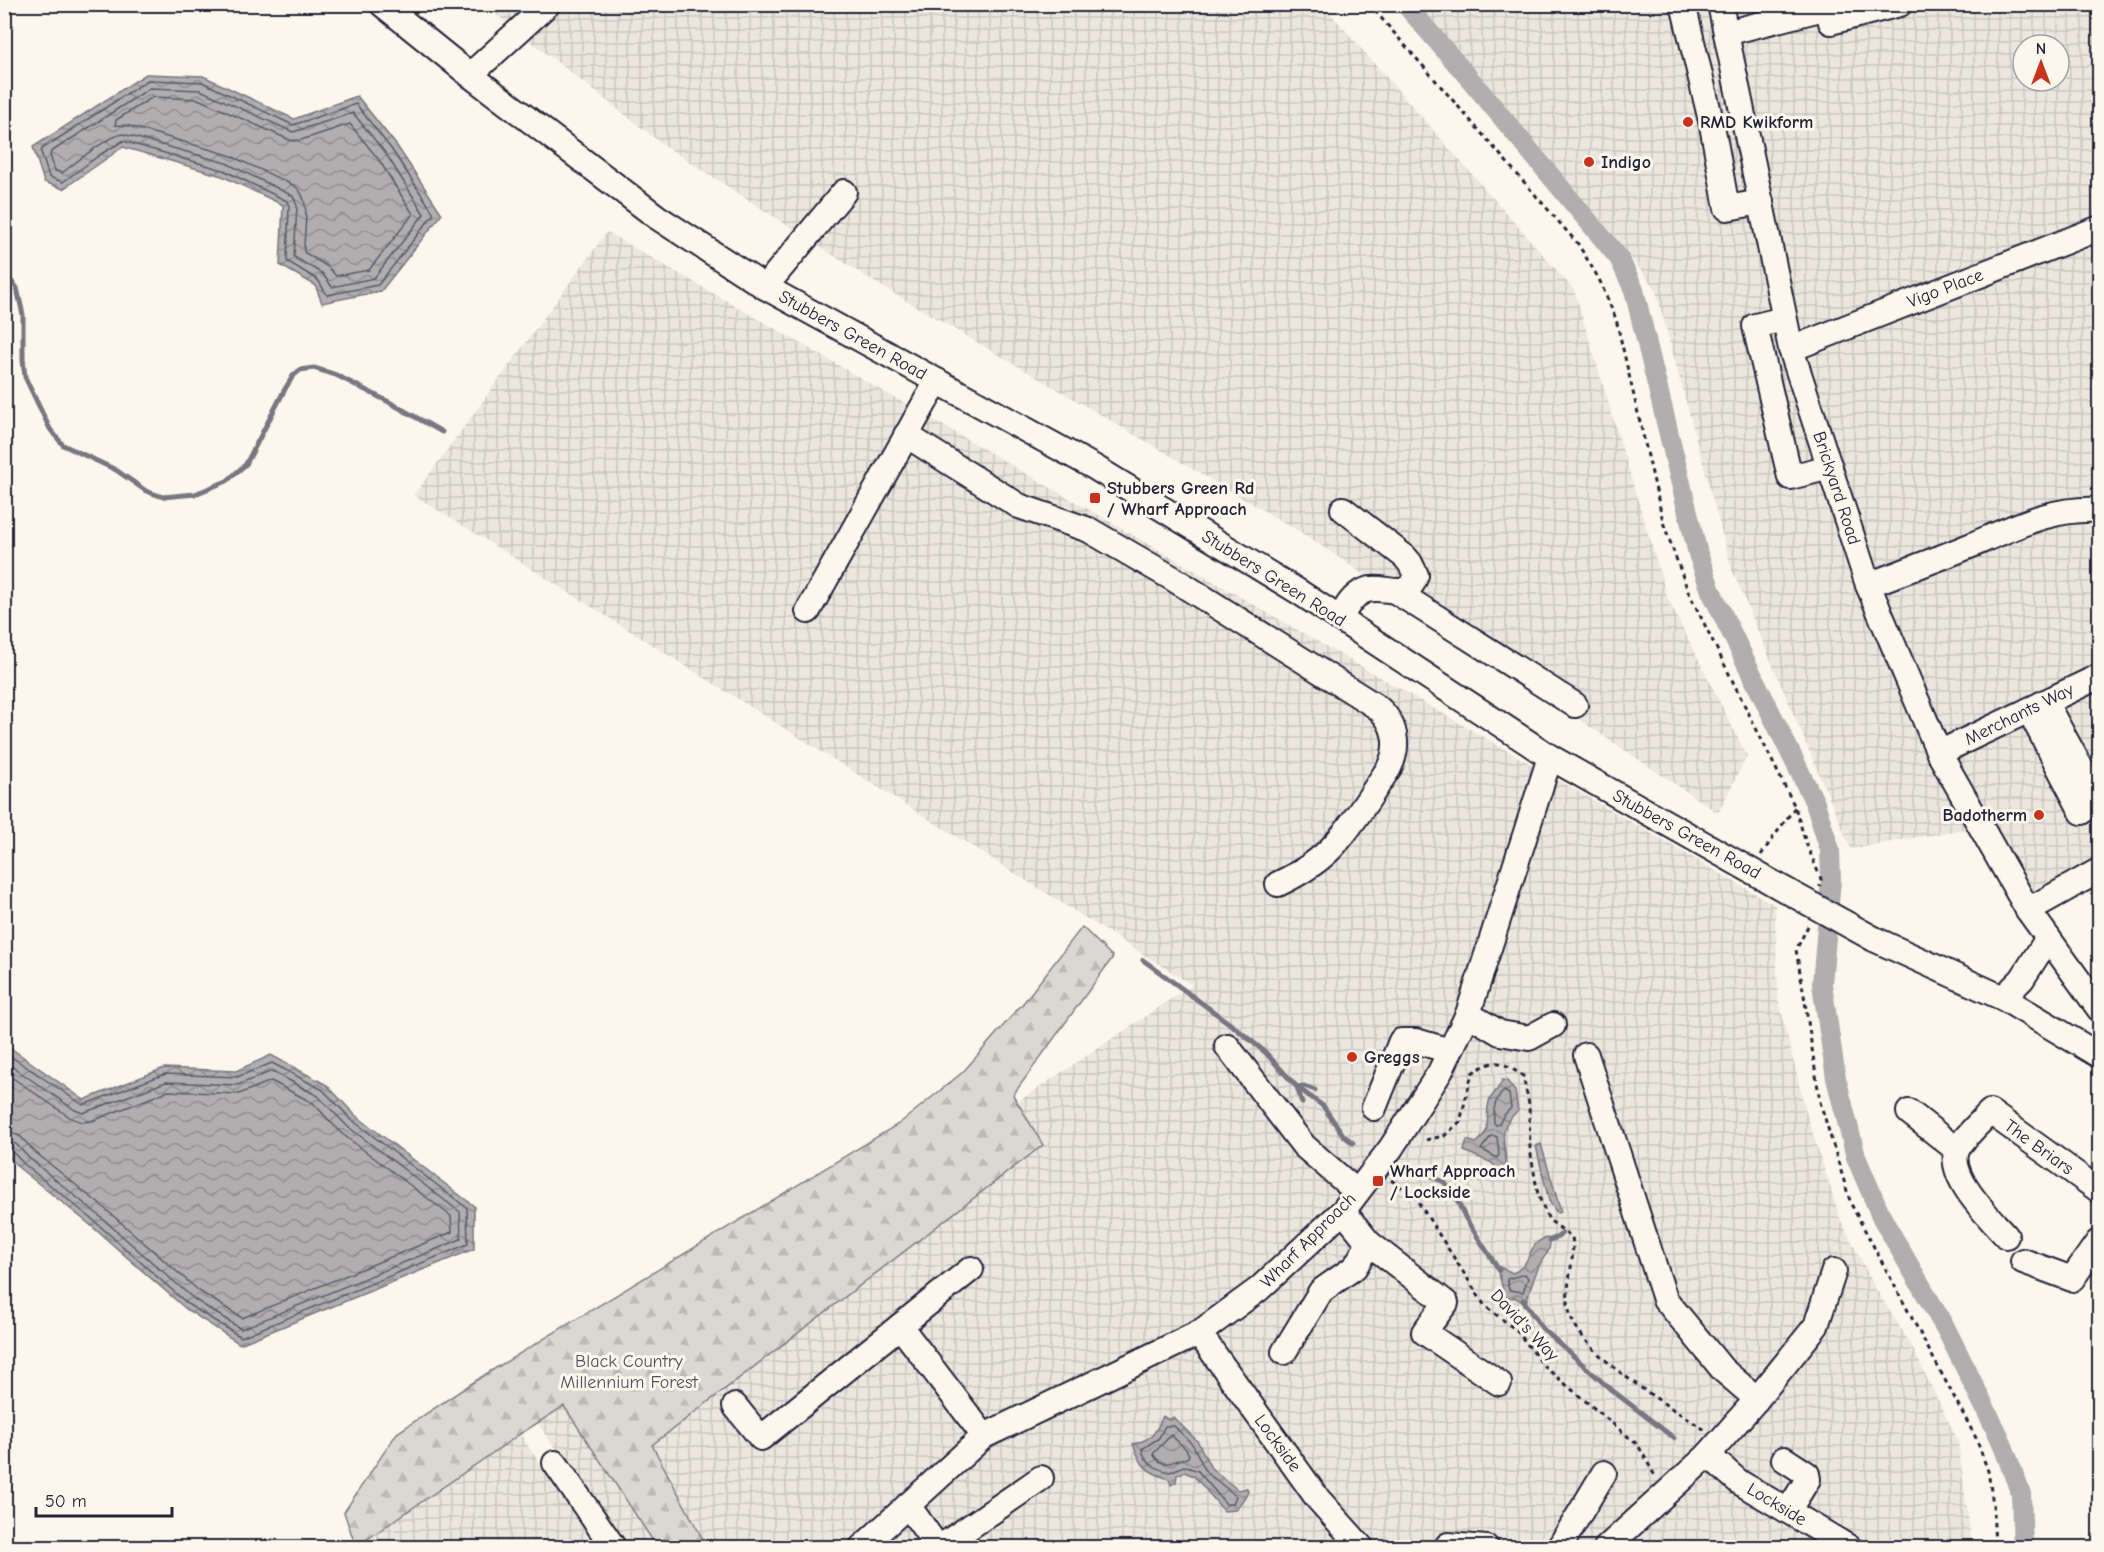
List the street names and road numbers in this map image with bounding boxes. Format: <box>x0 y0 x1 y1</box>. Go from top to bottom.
street label: Vigo Place <box>1904 264 1986 313</box>
street label: Stubbers Green Road <box>775 286 930 385</box>
street label: Brickyard Road <box>1808 429 1865 547</box>
street label: Stubbers Green Road <box>1198 526 1350 631</box>
street label: Merchants Way <box>1961 679 2078 750</box>
street label: Stubbers Green Road <box>1609 785 1764 884</box>
street label: The Briars <box>2000 1115 2077 1180</box>
street label: Wharf Approach <box>1256 1188 1360 1292</box>
street label: David's Way <box>1486 1285 1564 1366</box>
street label: Lockside <box>1250 1411 1305 1476</box>
street label: Lockside <box>1743 1478 1810 1530</box>

